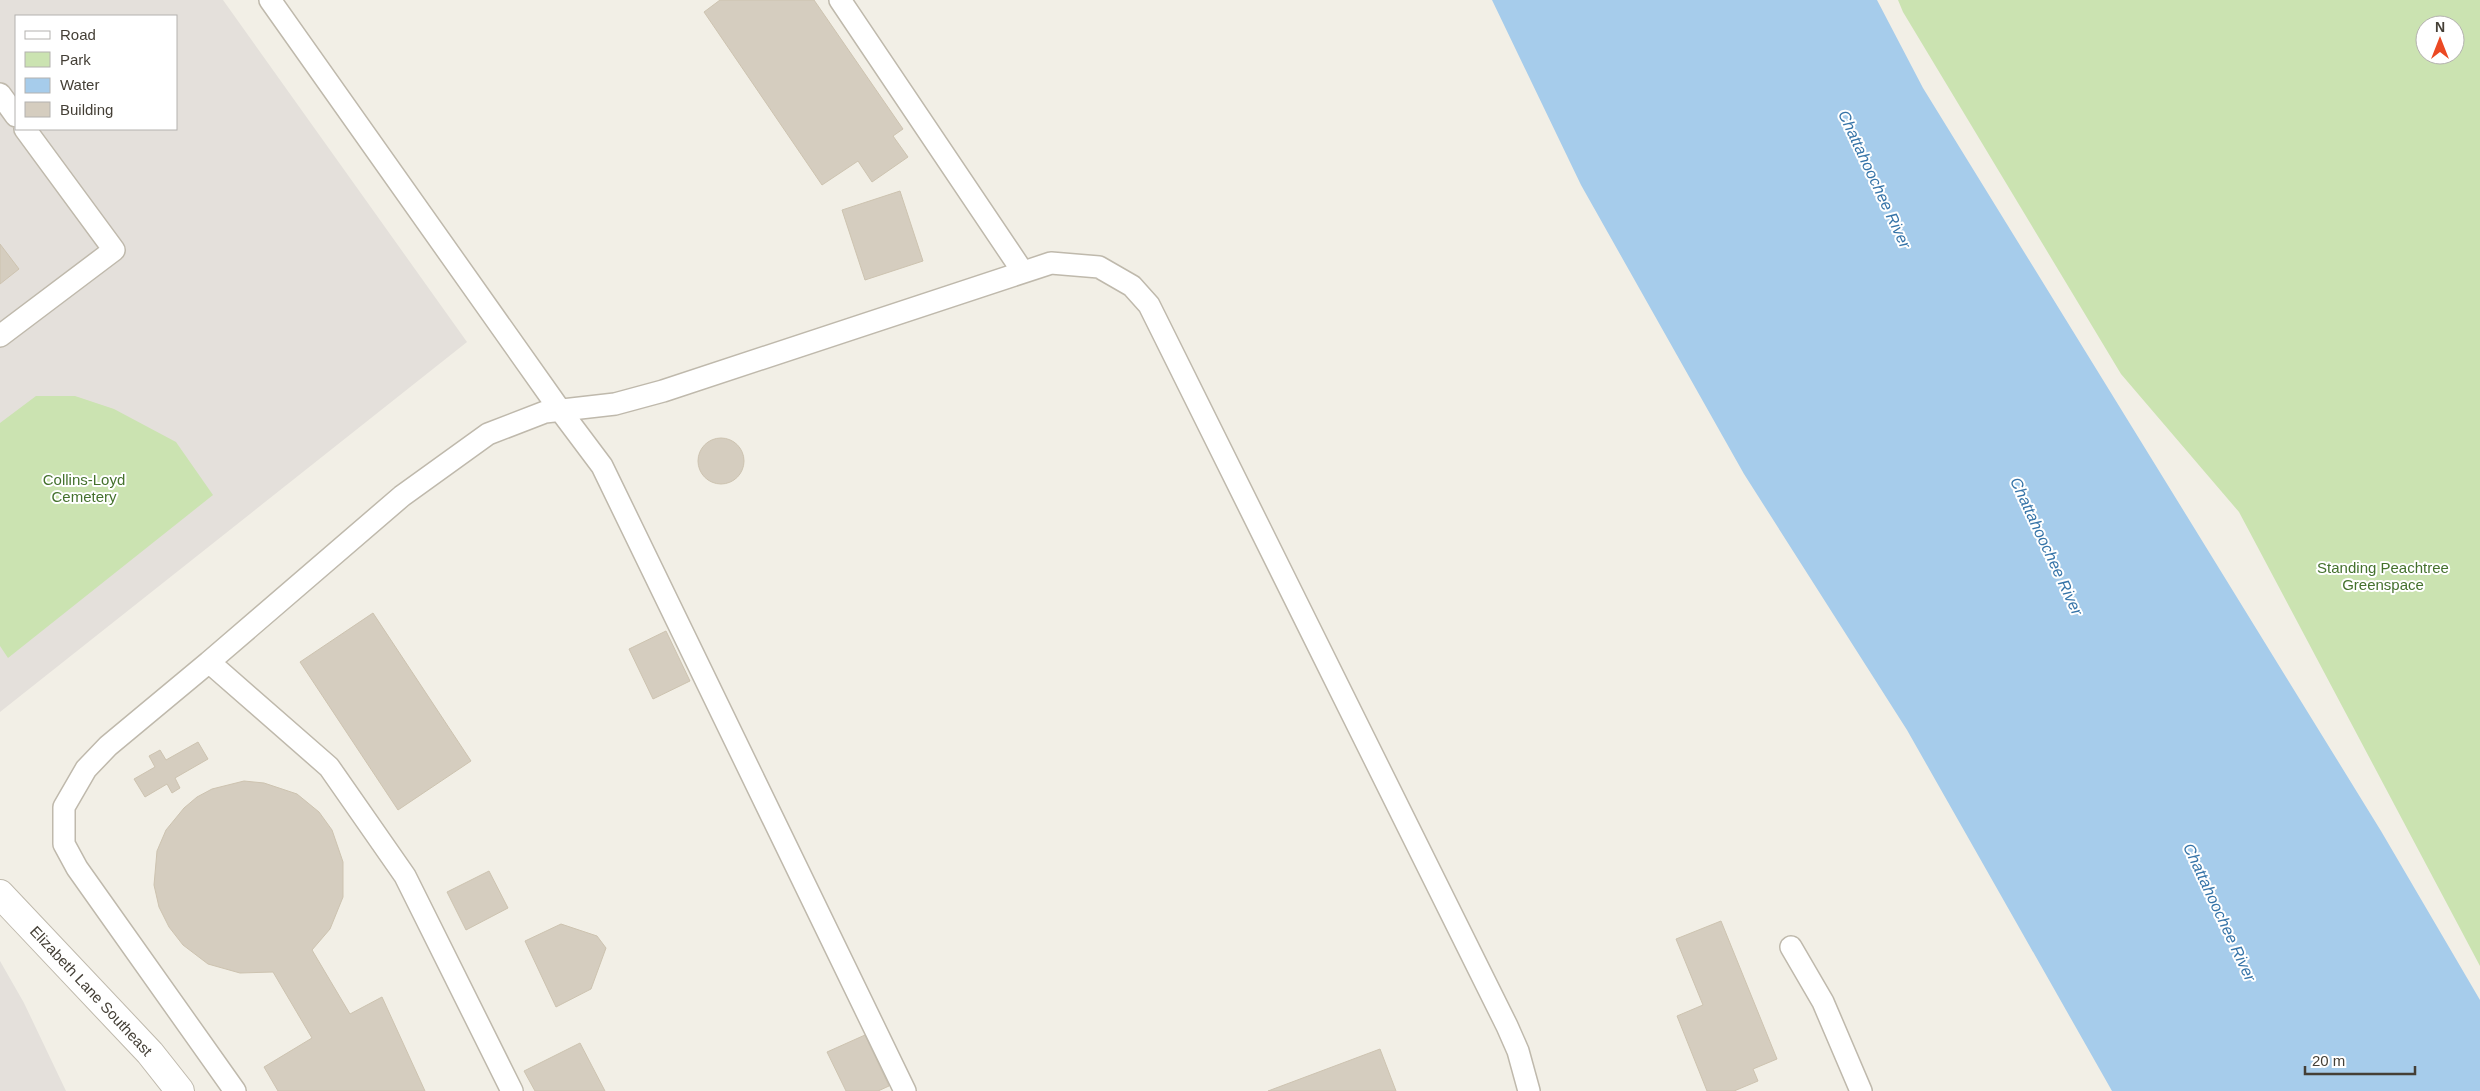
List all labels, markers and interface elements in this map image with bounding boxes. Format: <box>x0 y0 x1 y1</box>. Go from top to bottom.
legend <box>15 15 178 130</box>
north arrow <box>2415 15 2465 65</box>
text: N <box>2435 19 2445 35</box>
text: Road <box>60 26 96 43</box>
text: Park <box>60 51 91 68</box>
text: Water <box>60 76 99 93</box>
text: Building <box>60 101 113 118</box>
water label: Chattahoochee River <box>1835 108 1914 252</box>
park label: Collins-Loyd Cemetery <box>43 471 125 505</box>
water label: Chattahoochee River <box>2007 475 2086 619</box>
park label: Standing Peachtree Greenspace <box>2317 559 2449 593</box>
water label: Chattahoochee River <box>2180 841 2259 985</box>
street label: Elizabeth Lane Southeast <box>27 922 156 1060</box>
scale bar <box>2305 1044 2415 1076</box>
text: 20 m <box>2312 1052 2345 1069</box>

